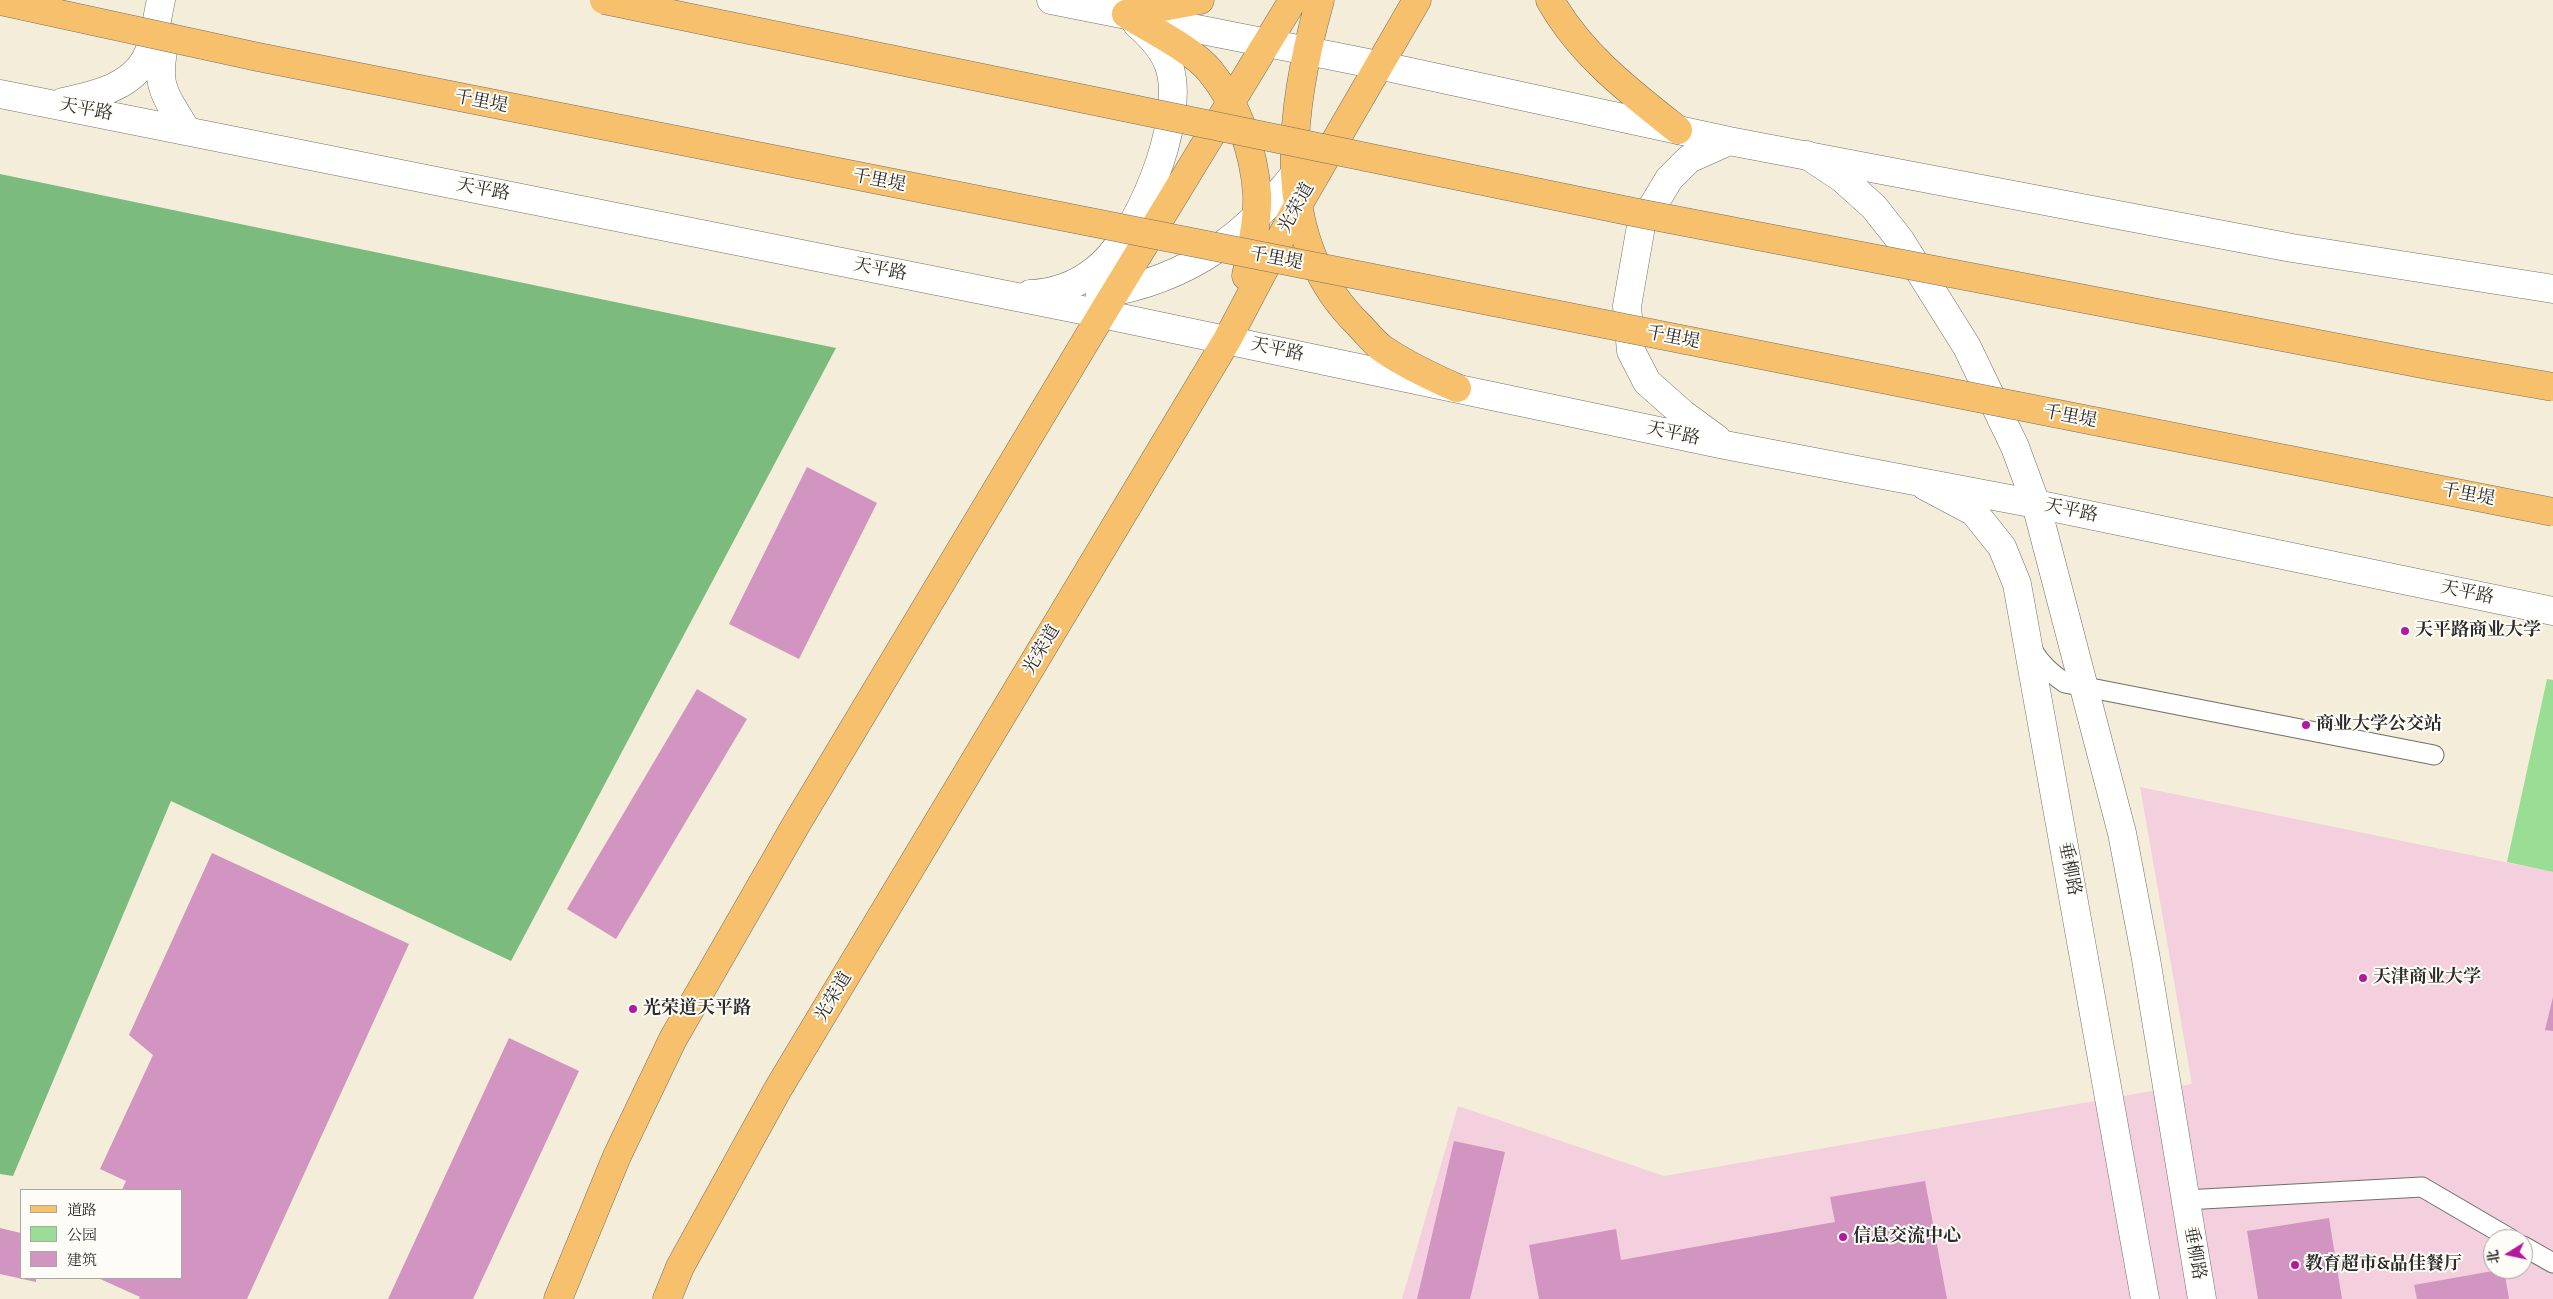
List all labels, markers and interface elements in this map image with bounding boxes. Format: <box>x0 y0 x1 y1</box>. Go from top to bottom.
street label: 千里堤 <box>452 86 510 118</box>
street label: 天平路 <box>57 94 115 126</box>
street label: 千里堤 <box>850 165 908 197</box>
street label: 天平路 <box>454 174 512 206</box>
street label: 光荣道 <box>1274 179 1320 237</box>
street label: 千里堤 <box>1247 243 1305 275</box>
street label: 天平路 <box>851 254 909 286</box>
street label: 千里堤 <box>1644 322 1702 354</box>
street label: 天平路 <box>1248 334 1306 366</box>
street label: 千里堤 <box>2041 401 2099 433</box>
street label: 天平路 <box>1644 418 1702 450</box>
street label: 千里堤 <box>2439 479 2497 511</box>
street label: 天平路 <box>2042 495 2100 527</box>
street label: 天平路 <box>2438 577 2496 609</box>
place label: 天平路商业大学 <box>2415 620 2541 642</box>
street label: 光荣道 <box>1019 621 1065 679</box>
marker: 天平路商业大学 <box>2399 625 2411 637</box>
place label: 商业大学公交站 <box>2316 714 2442 736</box>
marker: 商业大学公交站 <box>2300 719 2312 731</box>
street label: 垂柳路 <box>2053 840 2085 898</box>
place label: 天津商业大学 <box>2373 967 2481 989</box>
street label: 光荣道 <box>811 968 857 1026</box>
marker: 天津商业大学 <box>2357 972 2369 984</box>
place label: 光荣道天平路 <box>643 998 751 1020</box>
marker: 光荣道天平路 <box>627 1003 639 1015</box>
legend <box>20 1189 182 1279</box>
text: 道路 <box>67 1200 97 1220</box>
text: 公园 <box>67 1225 97 1245</box>
street label: 垂柳路 <box>2179 1225 2209 1281</box>
place label: 信息交流中心 <box>1853 1226 1961 1248</box>
north arrow <box>2483 1229 2533 1279</box>
marker: 信息交流中心 <box>1837 1231 1849 1243</box>
text: 北 <box>2483 1248 2504 1265</box>
text: 建筑 <box>67 1250 97 1270</box>
place label: 教育超市&品佳餐厅 <box>2305 1254 2462 1276</box>
marker: 教育超市&品佳餐厅 <box>2289 1259 2301 1271</box>

